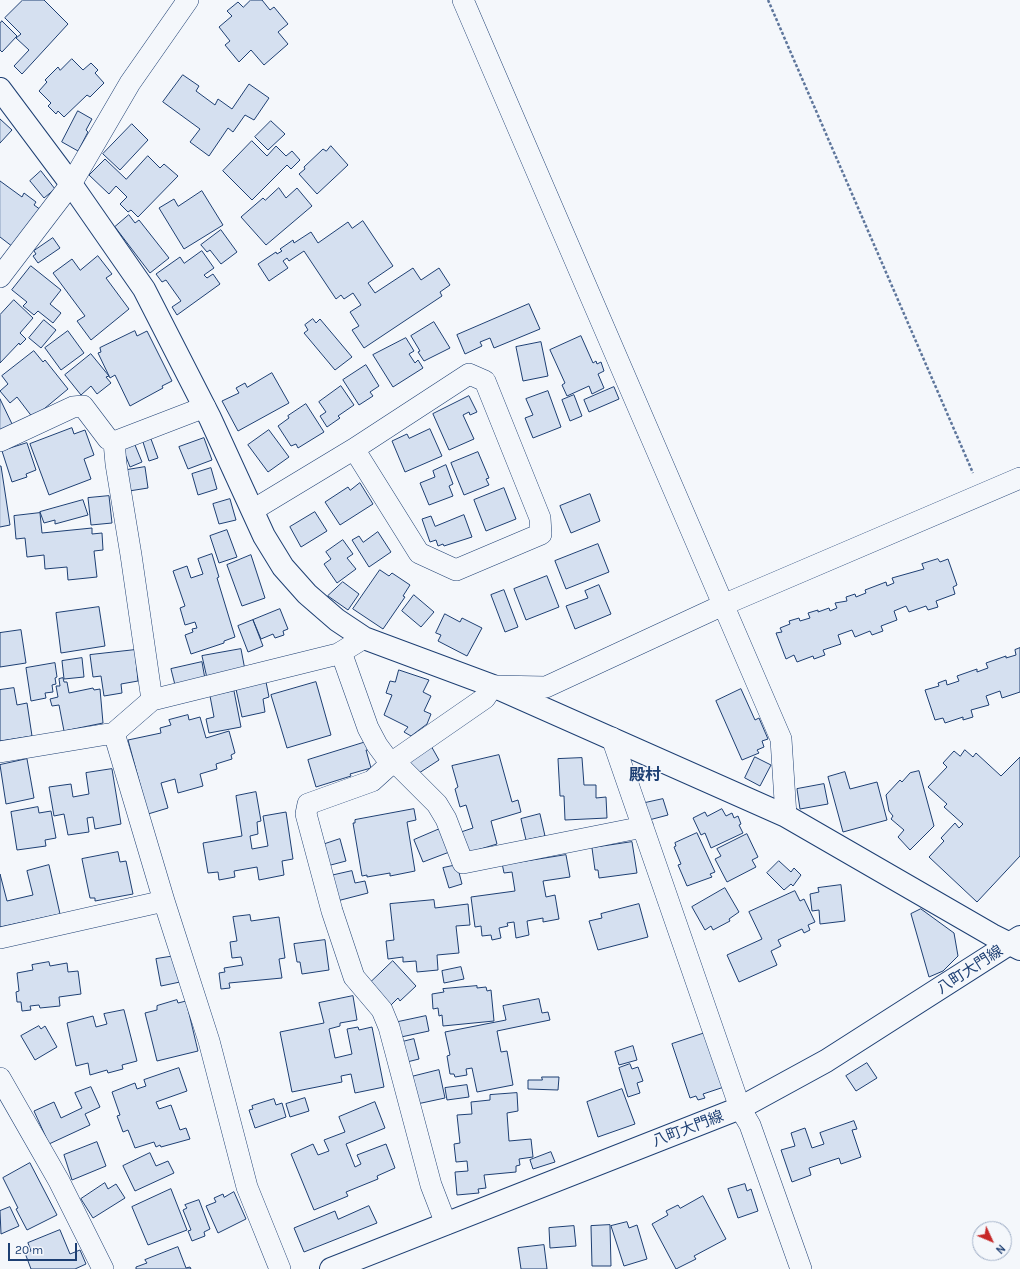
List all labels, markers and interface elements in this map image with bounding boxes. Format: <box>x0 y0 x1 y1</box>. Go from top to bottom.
district label: 殿村 <box>629 765 661 785</box>
street label: 八町大門線 <box>934 942 1006 998</box>
street label: 八町大門線 <box>650 1107 726 1151</box>
north arrow <box>972 1221 1012 1261</box>
scale bar <box>10 1235 79 1261</box>
text: N <box>993 1242 1008 1256</box>
text: 20 m <box>15 1243 43 1257</box>

